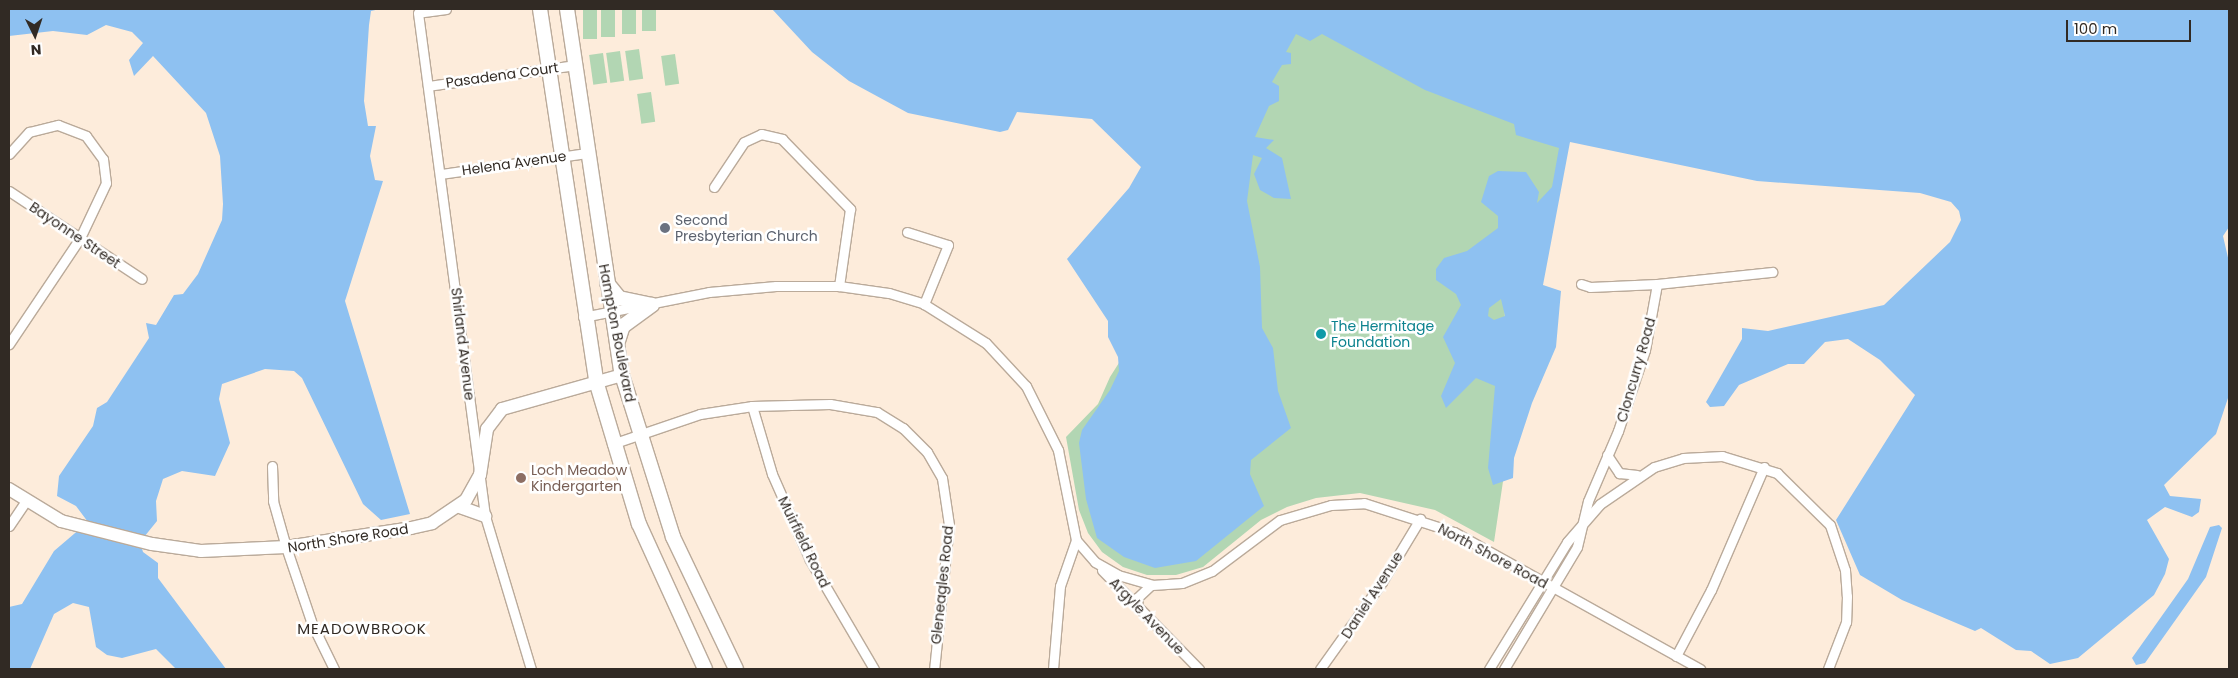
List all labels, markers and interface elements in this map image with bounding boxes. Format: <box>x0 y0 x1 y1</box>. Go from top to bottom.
north arrow <box>10 10 60 60</box>
scale bar <box>2068 10 2193 42</box>
text: 100 m <box>2074 18 2117 39</box>
text: N <box>30 40 42 60</box>
street label: Pasadena Court <box>445 59 559 91</box>
street label: Helena Avenue <box>461 147 567 179</box>
street label: Bayonne Street <box>26 198 124 272</box>
place label: Second Presbyterian Church <box>675 212 818 244</box>
marker: Second Presbyterian Church <box>659 222 671 234</box>
street label: Hampton Boulevard <box>595 262 639 404</box>
street label: Shirland Avenue <box>448 287 478 401</box>
street label: Cloncurry Road <box>1613 316 1659 424</box>
place label: The Hermitage Foundation <box>1331 318 1434 351</box>
marker: The Hermitage Foundation <box>1315 328 1327 340</box>
place label: Loch Meadow Kindergarten <box>531 462 627 494</box>
marker: Loch Meadow Kindergarten <box>515 472 527 484</box>
street label: Muirfield Road <box>775 494 833 590</box>
street label: North Shore Road <box>286 520 410 556</box>
street label: North Shore Road <box>1435 520 1551 592</box>
street label: Gleneagles Road <box>927 525 957 645</box>
street label: Daniel Avenue <box>1338 548 1406 642</box>
street label: Argyle Avenue <box>1106 574 1188 658</box>
district label: MEADOWBROOK <box>296 620 428 638</box>

